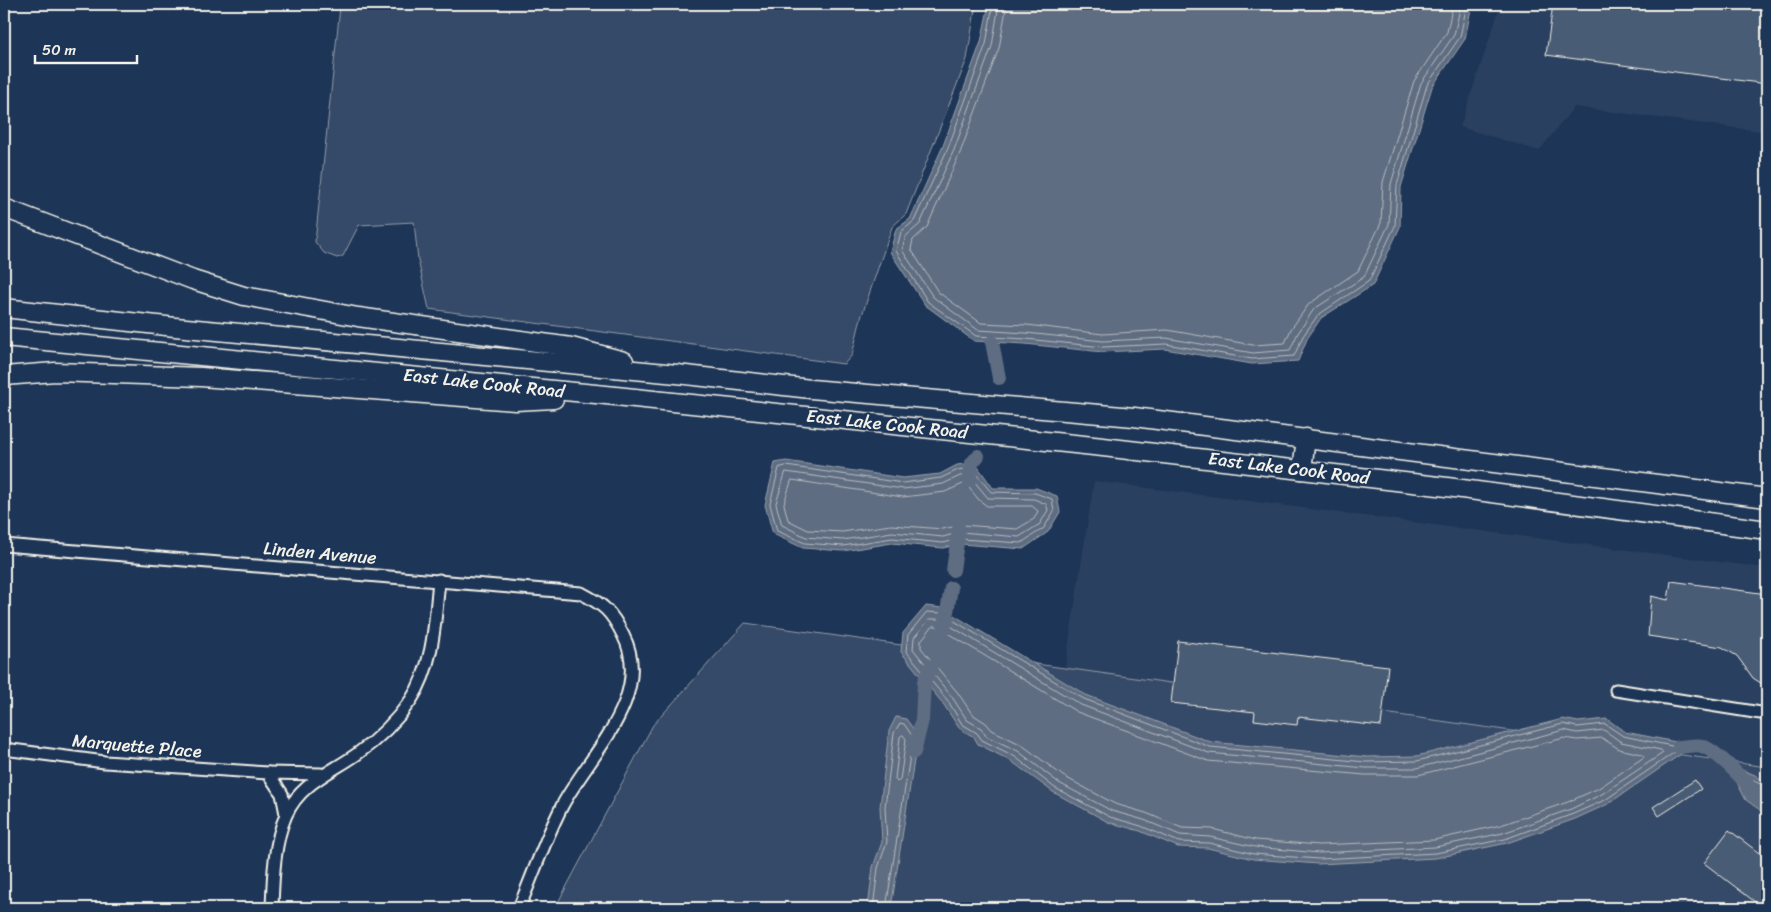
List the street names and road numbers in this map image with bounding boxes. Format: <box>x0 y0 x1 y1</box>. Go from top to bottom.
street label: East Lake Cook Road <box>402 359 568 408</box>
street label: East Lake Cook Road <box>805 400 971 449</box>
street label: East Lake Cook Road <box>1207 442 1373 494</box>
street label: Linden Avenue <box>262 532 378 574</box>
street label: Marquette Place <box>71 724 203 768</box>

